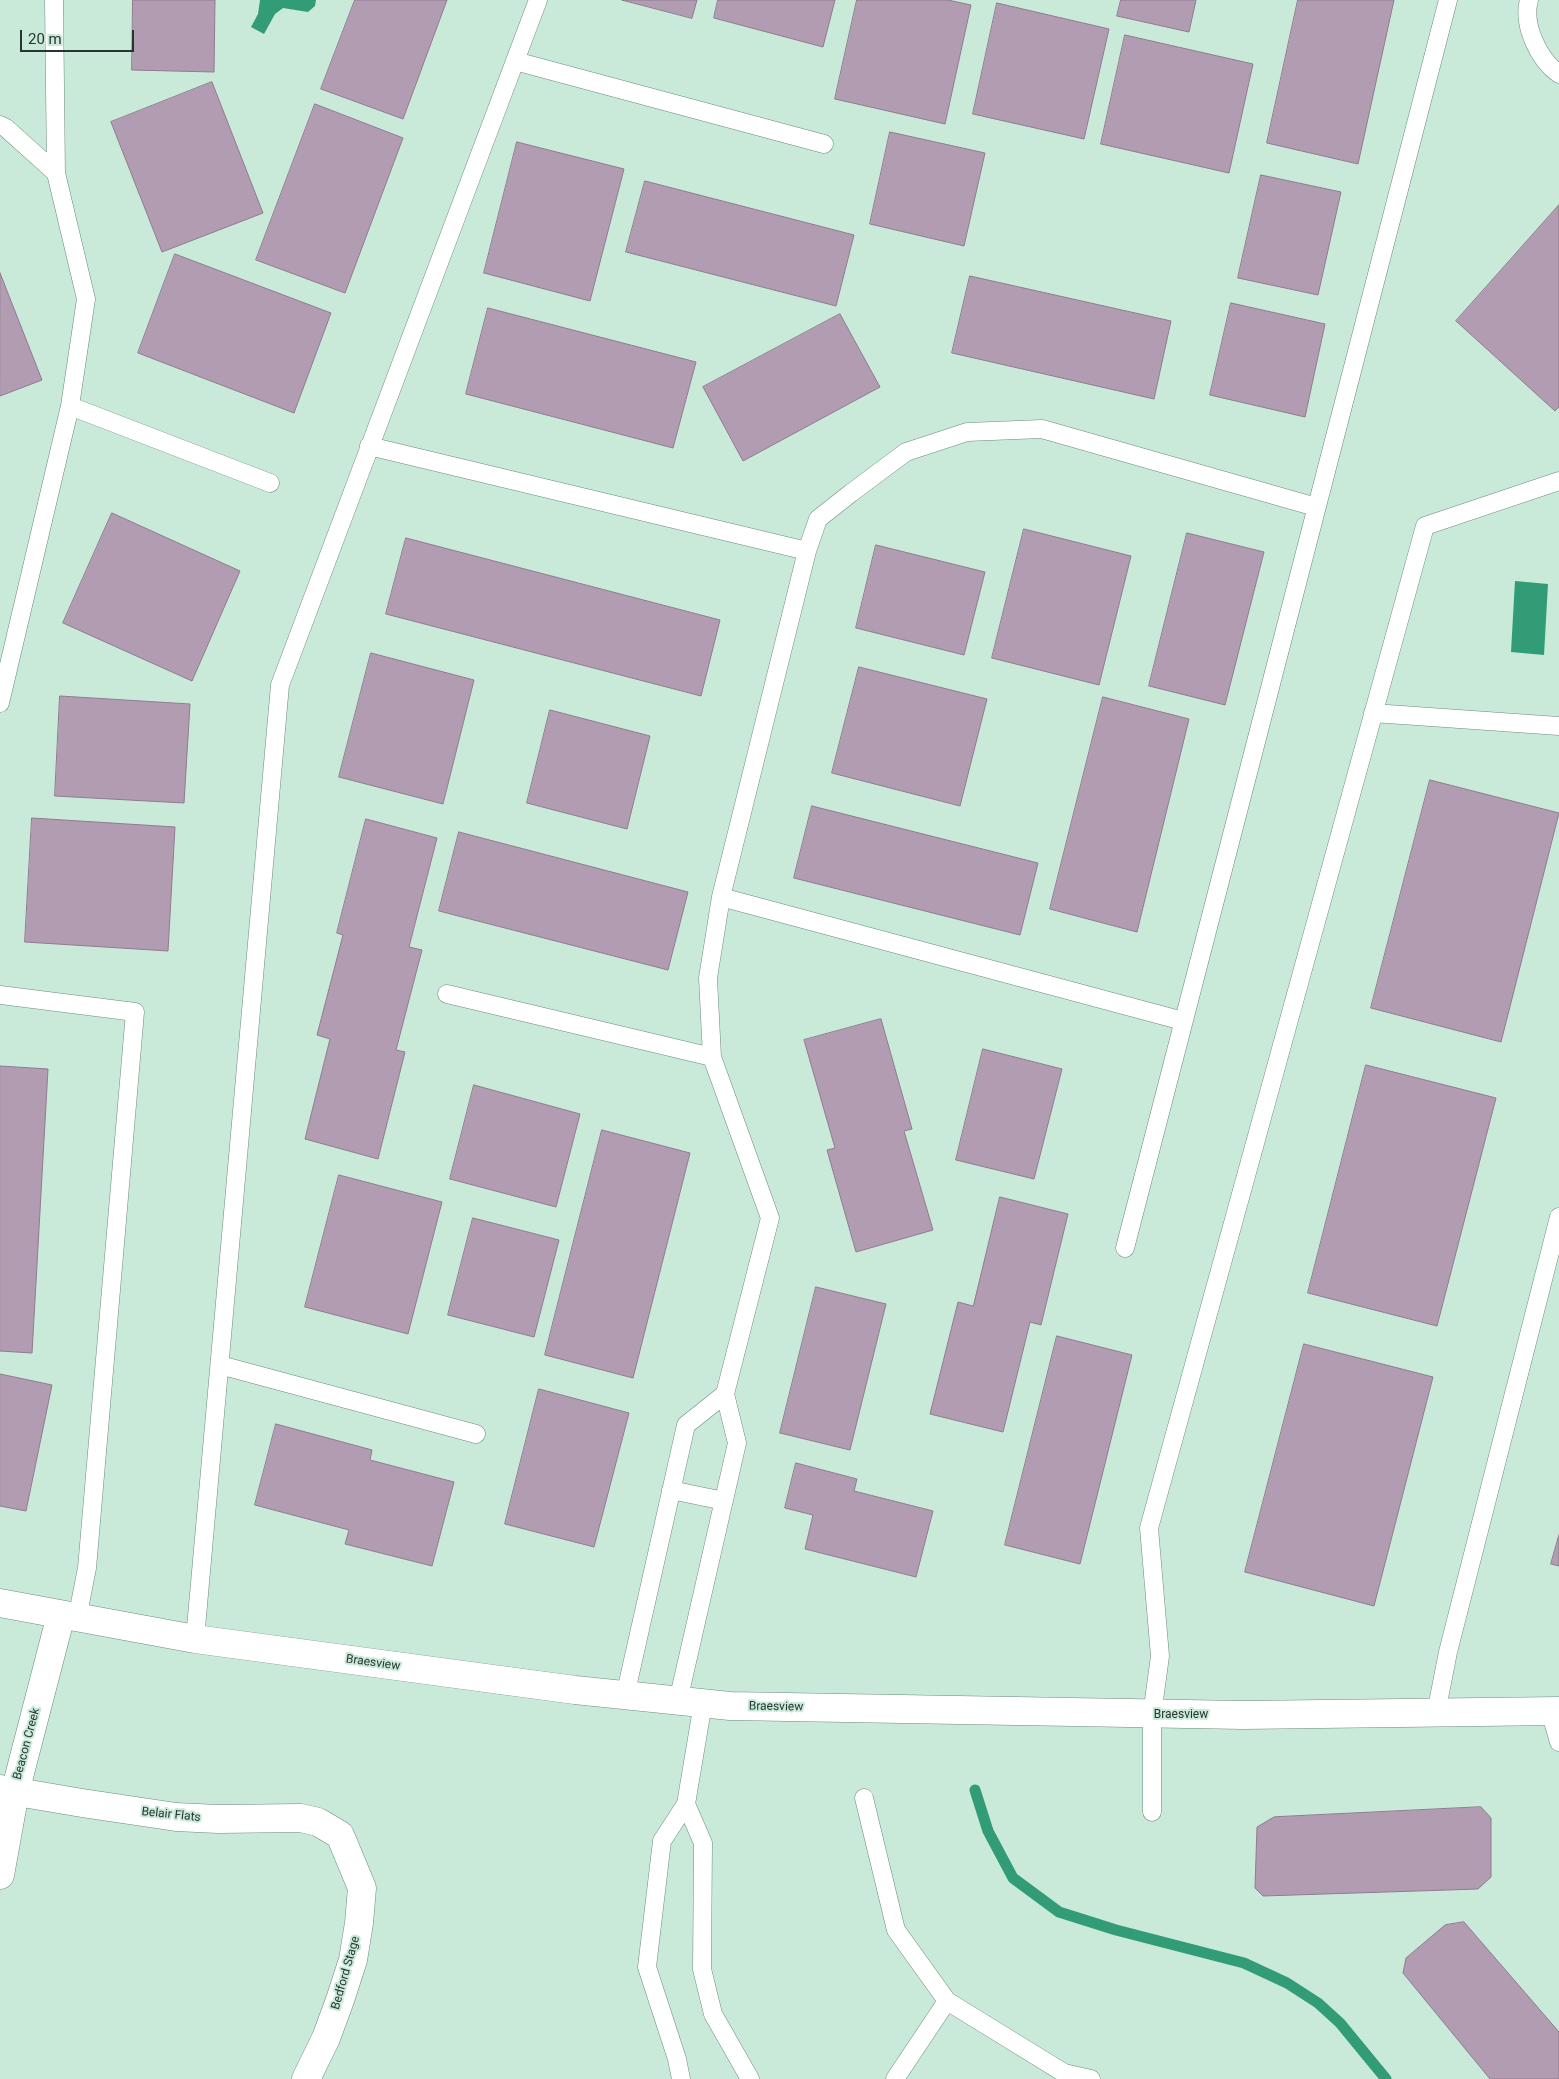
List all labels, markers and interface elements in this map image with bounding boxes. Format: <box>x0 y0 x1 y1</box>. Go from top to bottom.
scale bar <box>22 20 136 52</box>
text: 20 m <box>28 30 62 48</box>
street label: Braesview <box>345 1652 401 1674</box>
street label: Braesview <box>749 1699 803 1715</box>
street label: Beacon Creek <box>11 1707 43 1781</box>
street label: Braesview <box>1154 1708 1208 1722</box>
street label: Belair Flats <box>141 1805 201 1825</box>
street label: Bedford Stage <box>329 1934 363 2012</box>

